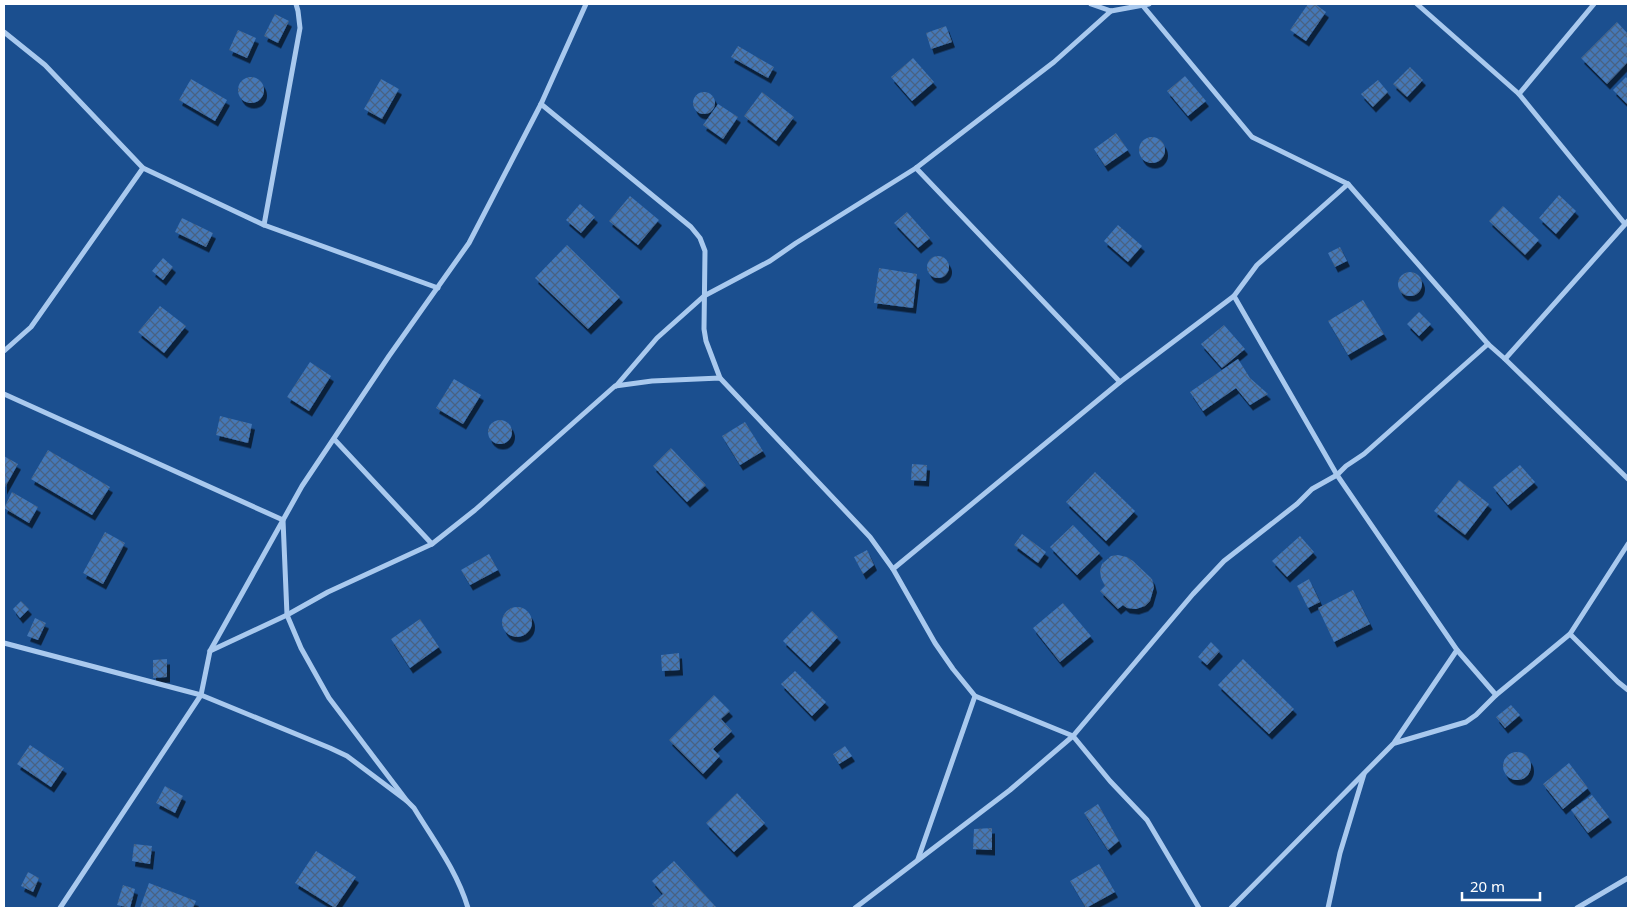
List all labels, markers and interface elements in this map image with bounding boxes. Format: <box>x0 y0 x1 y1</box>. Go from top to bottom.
scale bar <box>1462 870 1540 902</box>
text: 20 m <box>1470 876 1505 896</box>

